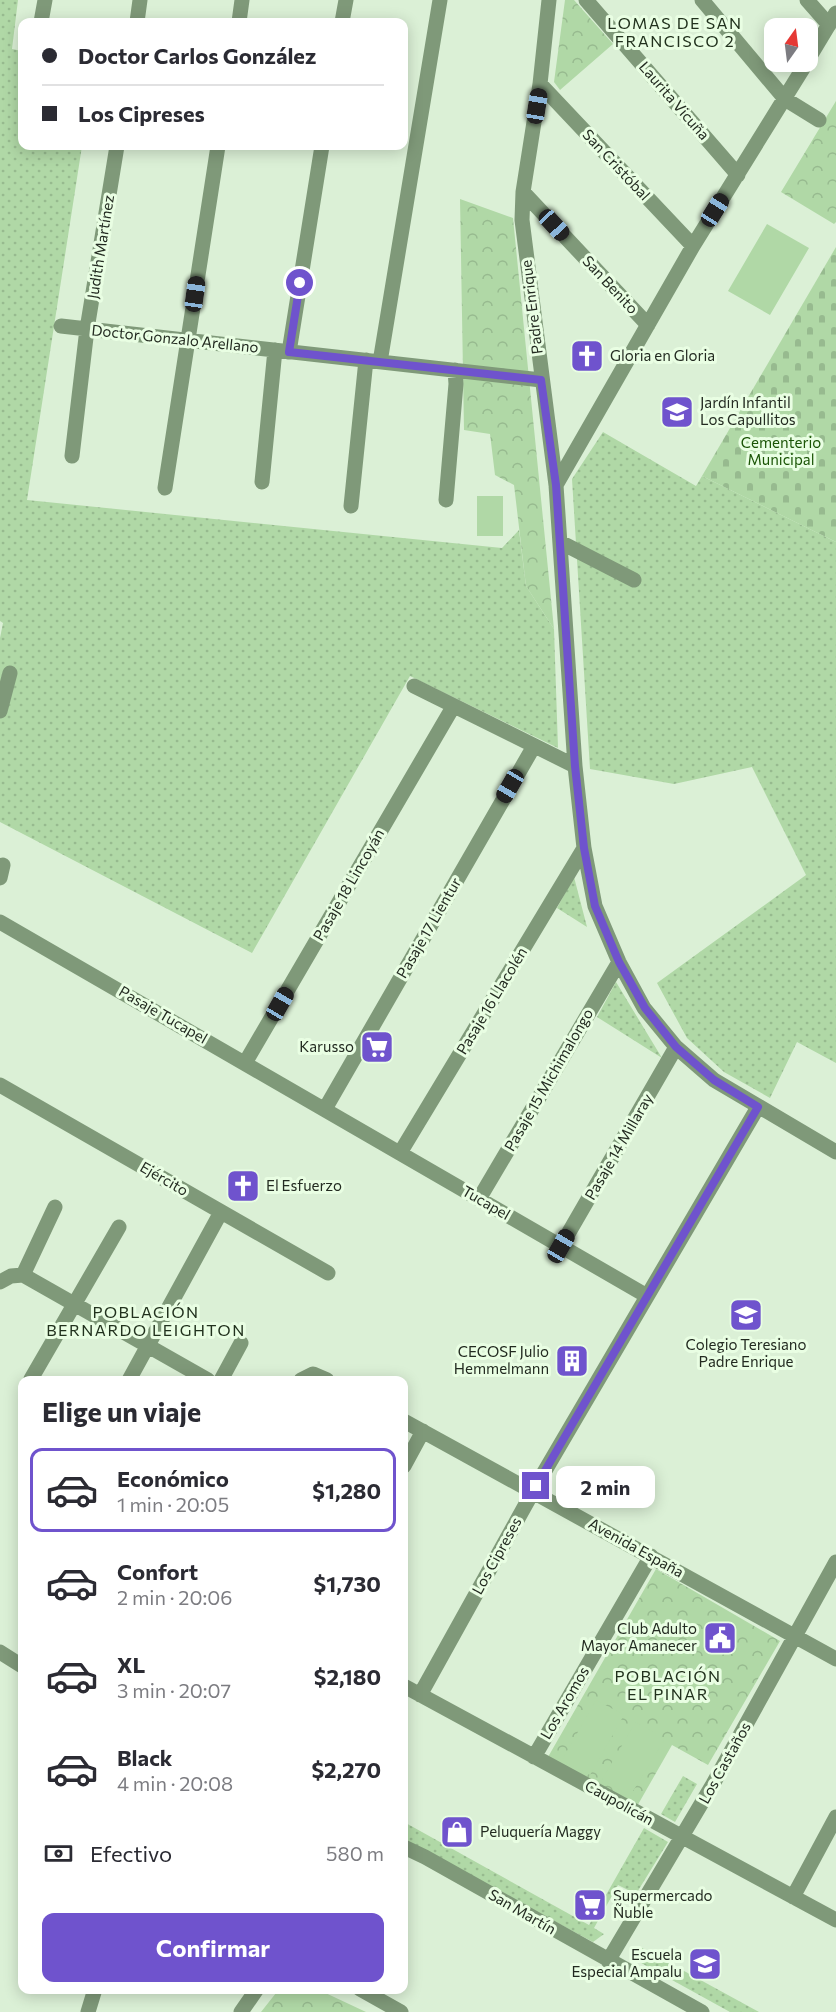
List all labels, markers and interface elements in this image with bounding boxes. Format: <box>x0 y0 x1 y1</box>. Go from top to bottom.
district label: LOMAS DE SAN FRANCISCO 2 <box>607 13 743 50</box>
north arrow <box>764 18 818 72</box>
map controls <box>764 18 818 72</box>
text: Doctor Carlos González <box>78 42 316 69</box>
street label: Laurita Vicuña <box>636 57 714 143</box>
car <box>525 87 549 125</box>
text: Los Cipreses <box>78 100 205 127</box>
street label: San Cristóbal <box>579 125 654 204</box>
car <box>698 190 732 230</box>
street label: Judith Martínez <box>83 194 117 300</box>
car <box>535 206 573 244</box>
street label: San Benito <box>579 251 642 317</box>
street label: Padre Enrique <box>516 259 546 355</box>
route start <box>286 269 313 296</box>
car <box>184 275 206 313</box>
street label: Doctor Gonzalo Arellano <box>91 320 260 356</box>
church icon: Gloria en Gloria <box>569 338 605 374</box>
place label: Gloria en Gloria <box>610 346 715 364</box>
place label: Jardín Infantil Los Capullitos <box>700 393 796 428</box>
school or university icon: Jardín Infantil Los Capullitos <box>659 394 695 430</box>
park label: Cementerio Municipal <box>741 433 821 468</box>
car <box>493 766 527 806</box>
street label: Pasaje 18 Lincoyán <box>309 825 387 944</box>
street label: Pasaje 17 Lientur <box>392 874 464 981</box>
street label: Pasaje 16 Llacolén <box>452 944 530 1057</box>
street label: Pasaje Tucapel <box>116 982 211 1047</box>
car <box>263 984 297 1024</box>
street label: Pasaje 15 Michimalongo <box>500 1005 596 1154</box>
supermarket icon: Karusso <box>359 1029 395 1065</box>
place label: Karusso <box>299 1037 354 1055</box>
street label: Pasaje 14 Millaray <box>580 1090 656 1203</box>
street label: Ejército <box>137 1157 192 1199</box>
church icon: El Esfuerzo <box>225 1168 261 1204</box>
place label: El Esfuerzo <box>266 1176 342 1194</box>
street label: Tucapel <box>459 1181 514 1223</box>
car <box>544 1226 578 1266</box>
school or university icon: Colegio Teresiano Padre Enrique <box>728 1297 764 1333</box>
district label: POBLACIÓN BERNARDO LEIGHTON <box>46 1302 246 1339</box>
place label: Colegio Teresiano Padre Enrique <box>686 1335 806 1370</box>
place label: CECOSF Julio Hemmelmann <box>454 1342 549 1377</box>
building icon: CECOSF Julio Hemmelmann <box>554 1343 590 1379</box>
text: Elige un viaje <box>42 1395 201 1428</box>
icon: car <box>45 1463 99 1517</box>
text: Económico <box>117 1465 229 1492</box>
callout: 2 min <box>557 1465 656 1507</box>
route end <box>522 1472 549 1499</box>
text: 2 min <box>581 1475 630 1499</box>
text: $1,280 <box>312 1477 381 1504</box>
text: 1 min · 20:05 <box>117 1492 229 1516</box>
street label: Los Cipreses <box>468 1514 525 1597</box>
street label: Avenida España <box>586 1514 687 1581</box>
icon: car <box>45 1556 99 1610</box>
text: Confort <box>117 1558 198 1585</box>
text: $1,730 <box>314 1570 381 1597</box>
text: 2 min · 20:06 <box>117 1585 232 1609</box>
place label: Club Adulto Mayor Amanecer <box>581 1619 697 1654</box>
public building icon: Club Adulto Mayor Amanecer <box>702 1620 738 1656</box>
icon: car <box>45 1649 99 1703</box>
text: XL <box>117 1651 145 1678</box>
text: $2,180 <box>314 1663 381 1690</box>
street label: Los Aromos <box>536 1663 592 1742</box>
district label: POBLACIÓN EL PINAR <box>614 1666 722 1703</box>
text: 3 min · 20:07 <box>117 1678 231 1702</box>
street label: Los Castaños <box>694 1719 754 1806</box>
icon: car <box>45 1742 99 1796</box>
text: Black <box>117 1744 172 1771</box>
text: $2,270 <box>311 1756 381 1783</box>
text: 4 min · 20:08 <box>117 1771 233 1795</box>
street label: Caupolicán <box>582 1776 657 1828</box>
shop icon: Peluquería Maggy <box>439 1814 475 1850</box>
place label: Peluquería Maggy <box>480 1822 601 1840</box>
icon: cash <box>42 1837 75 1870</box>
text: Efectivo <box>90 1840 172 1867</box>
text: 580 m <box>326 1841 384 1865</box>
street label: San Martín <box>486 1885 559 1938</box>
place label: Supermercado Ñuble <box>613 1886 713 1921</box>
supermarket icon: Supermercado Ñuble <box>572 1887 608 1923</box>
button: Confirmar <box>42 1913 384 1982</box>
place label: Escuela Especial Ampalu <box>571 1945 682 1980</box>
school or university icon: Escuela Especial Ampalu <box>687 1946 723 1982</box>

